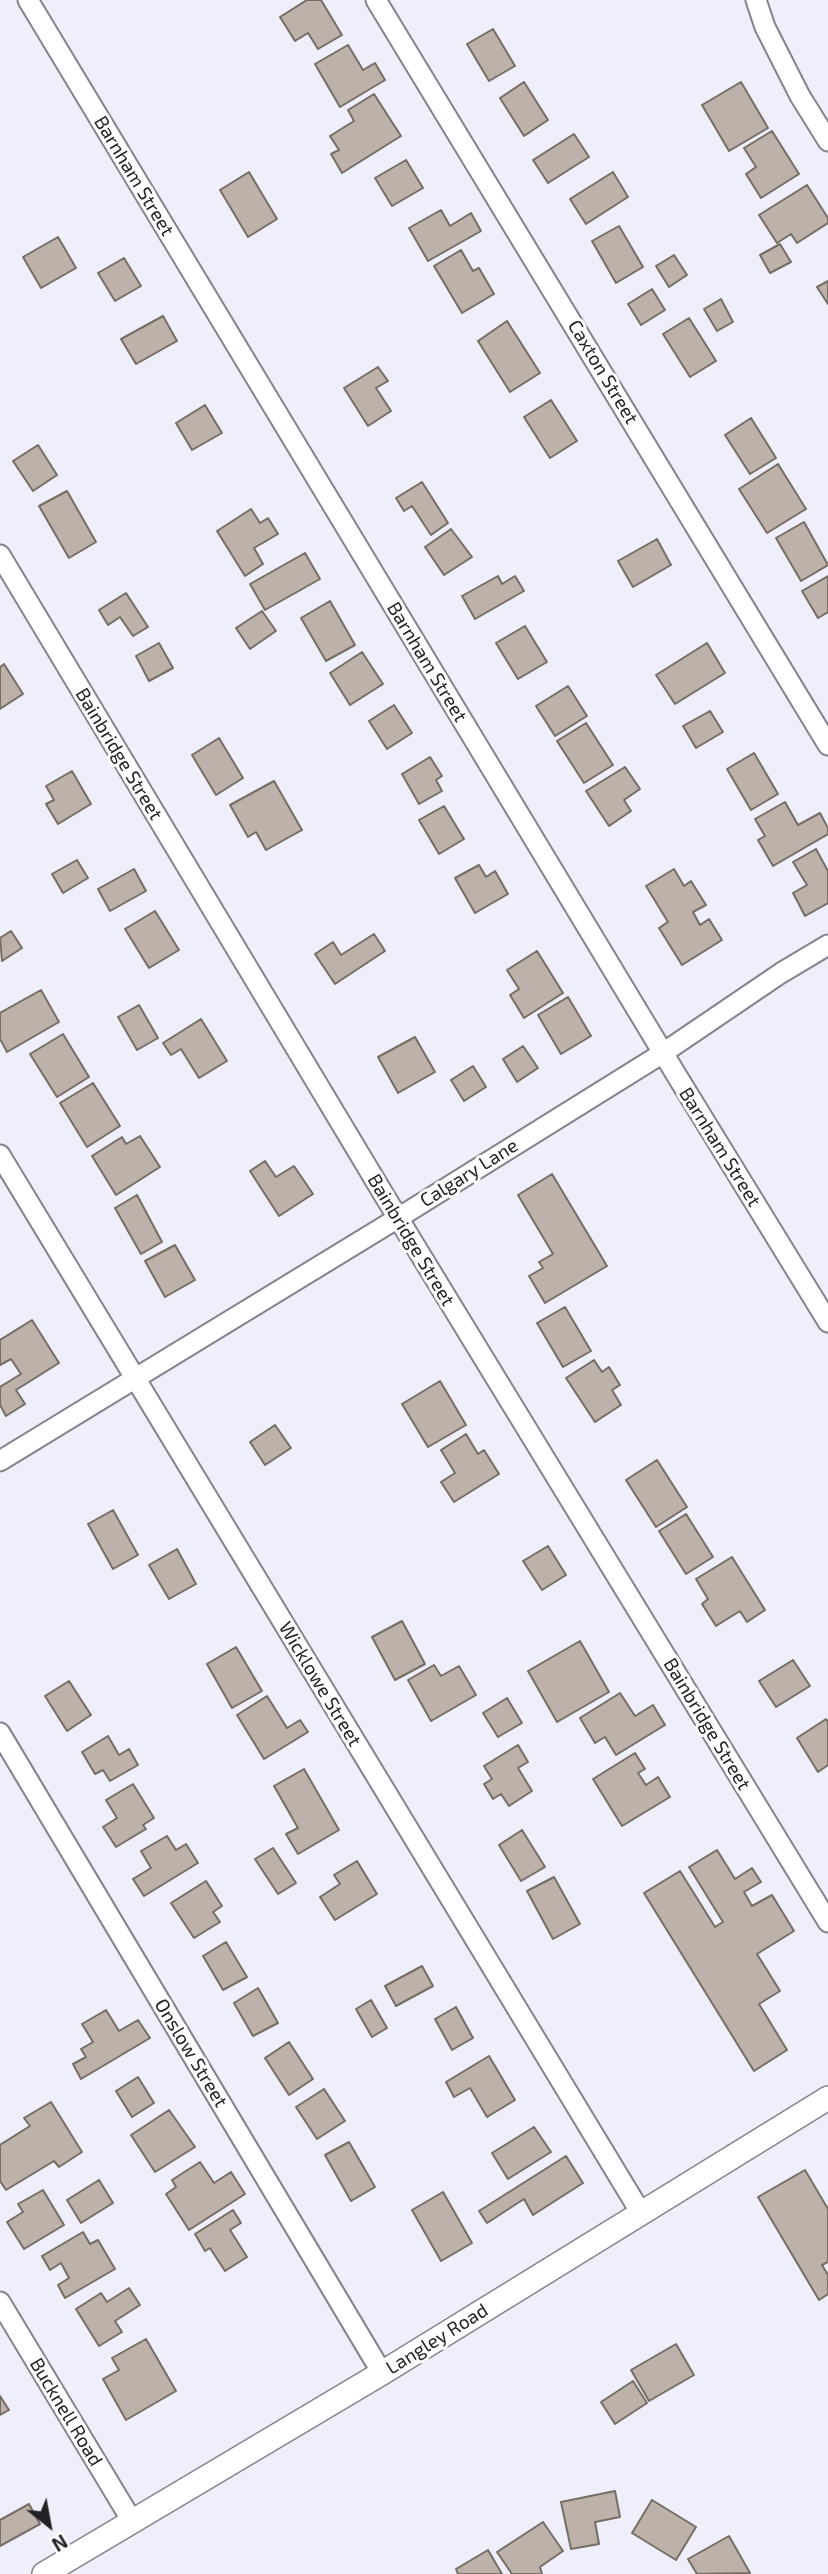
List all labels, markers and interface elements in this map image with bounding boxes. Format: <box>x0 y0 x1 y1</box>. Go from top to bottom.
street label: Barnham Street <box>89 112 179 240</box>
street label: Caxton Street <box>563 316 643 428</box>
street label: Barnham Street <box>382 598 472 726</box>
street label: Bainbridge Street <box>71 684 167 824</box>
street label: Barnham Street <box>674 1083 766 1211</box>
street label: Calgary Lane <box>416 1134 522 1212</box>
street label: Bainbridge Street <box>363 1170 459 1310</box>
street label: Wicklowe Street <box>274 1618 366 1750</box>
street label: Bainbridge Street <box>659 1654 755 1794</box>
street label: Onslow Street <box>150 1995 232 2111</box>
street label: Langley Road <box>382 2299 492 2379</box>
street label: Bucknell Road <box>25 2354 107 2470</box>
north arrow <box>14 2490 84 2560</box>
text: N <box>48 2530 72 2557</box>

